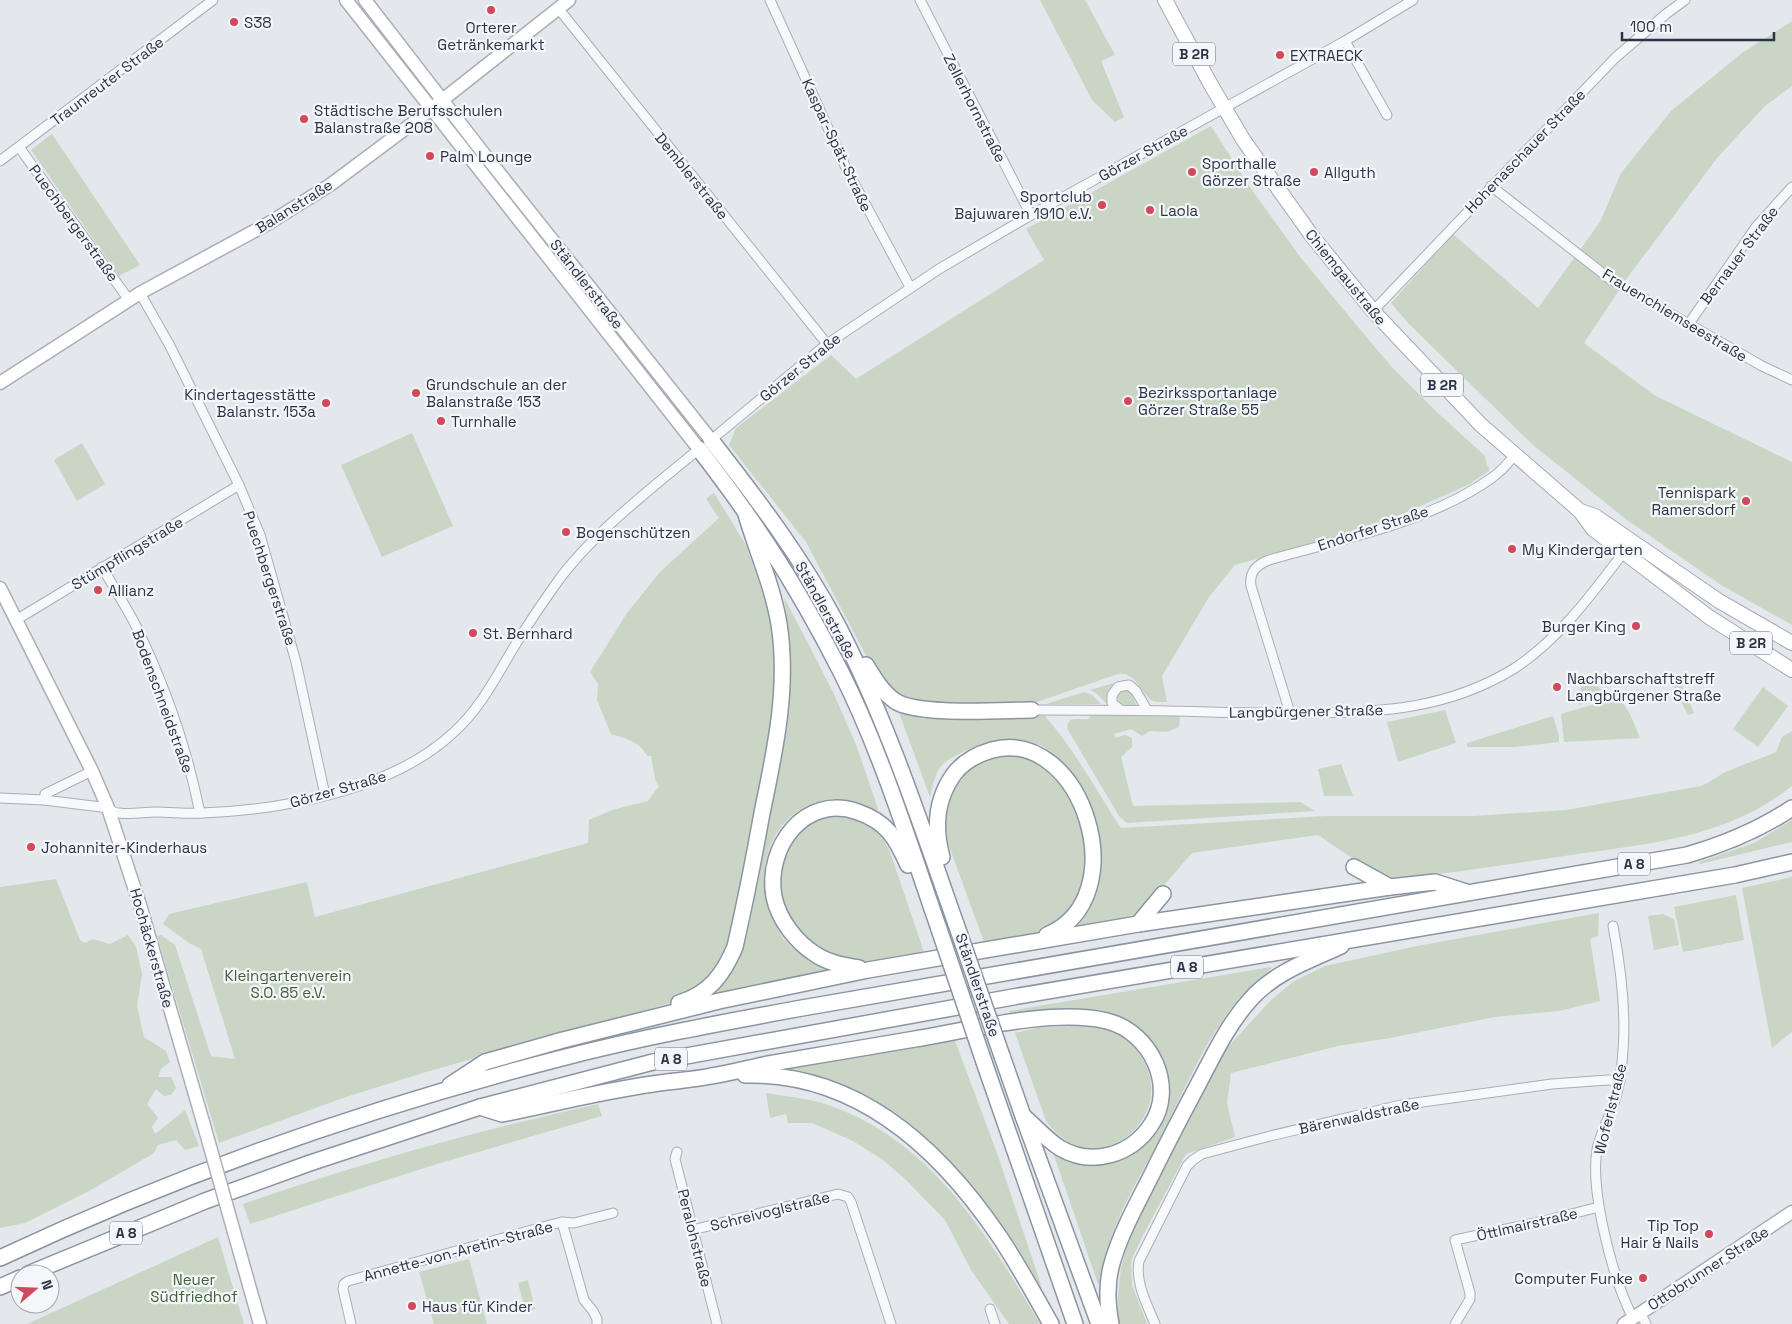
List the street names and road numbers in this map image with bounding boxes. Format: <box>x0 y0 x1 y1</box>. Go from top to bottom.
street label: Traunreuter Straße <box>47 32 167 130</box>
road number: B 2R <box>1173 42 1215 66</box>
street label: Zellerhornstraße <box>939 50 1011 166</box>
street label: Kaspar-Spät-Straße <box>798 75 876 215</box>
street label: Hohenaschauer Straße <box>1461 85 1589 217</box>
street label: Görzer Straße <box>1095 121 1191 185</box>
street label: Demblerstraße <box>651 129 733 223</box>
street label: Puechbergerstraße <box>25 161 123 285</box>
street label: Balanstraße <box>252 175 336 237</box>
street label: Bernauer Straße <box>1696 202 1782 308</box>
street label: Chiemgaustraße <box>1301 225 1391 329</box>
street label: Ständlerstraße <box>546 235 628 333</box>
street label: Frauenchiemseestraße <box>1599 264 1751 366</box>
street label: Görzer Straße <box>755 328 845 406</box>
road number: B 2R <box>1421 374 1463 396</box>
street label: Endorfer Straße <box>1315 501 1431 555</box>
street label: Puechbergerstraße <box>239 508 301 648</box>
street label: Stümpflingstraße <box>68 512 186 594</box>
street label: Ständlerstraße <box>791 558 861 662</box>
street label: Bodenschneidstraße <box>128 627 198 775</box>
road number: B 2R <box>1730 632 1772 654</box>
street label: Langbürgener Straße <box>1229 700 1383 722</box>
street label: Görzer Straße <box>288 766 388 812</box>
road number: A 8 <box>1618 852 1650 876</box>
street label: Hochäckerstraße <box>126 886 178 1010</box>
street label: Ständlerstraße <box>951 931 1005 1040</box>
road number: A 8 <box>1171 956 1203 979</box>
road number: A 8 <box>655 1048 687 1070</box>
street label: Woferlstraße <box>1589 1061 1631 1157</box>
street label: Bärenwaldstraße <box>1297 1094 1421 1138</box>
street label: Peralohstraße <box>674 1187 716 1289</box>
street label: Schreivoglstraße <box>708 1187 832 1235</box>
street label: Öttlmairstraße <box>1475 1203 1579 1245</box>
street label: Annette-von-Aretin-Straße <box>361 1217 555 1285</box>
road number: A 8 <box>110 1222 142 1244</box>
street label: Ottobrunner Straße <box>1644 1222 1772 1314</box>

